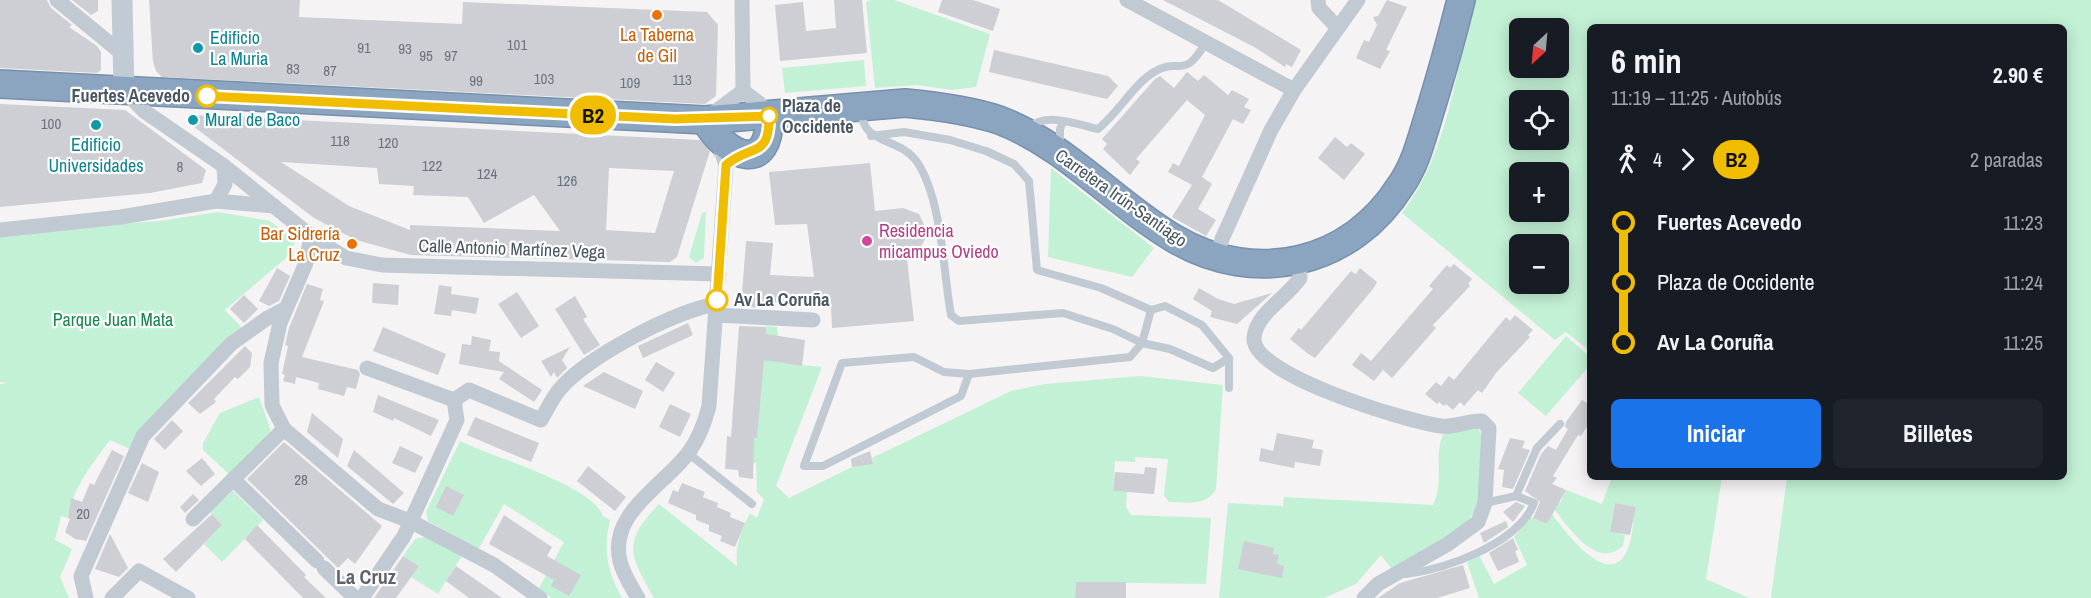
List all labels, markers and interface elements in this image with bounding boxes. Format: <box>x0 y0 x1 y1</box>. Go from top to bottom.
marker: La Taberna de Gil <box>650 8 664 22</box>
north arrow <box>1509 18 1569 78</box>
map controls <box>1509 18 1569 294</box>
place label: La Taberna de Gil <box>620 22 694 68</box>
place label: Edificio La Muria <box>210 25 268 71</box>
house number: 101 <box>507 34 527 55</box>
house number: 91 <box>357 37 371 58</box>
house number: 93 <box>398 38 412 59</box>
text: 6 min <box>1611 39 1682 83</box>
marker: Edificio La Muria <box>191 41 205 55</box>
house number: 95 <box>419 45 433 66</box>
house number: 97 <box>444 45 458 66</box>
house number: 83 <box>286 58 300 79</box>
house number: 87 <box>323 60 337 81</box>
text: 2.90 € <box>1993 60 2043 90</box>
house number: 103 <box>534 68 554 89</box>
house number: 113 <box>672 69 692 90</box>
house number: 99 <box>469 70 483 91</box>
house number: 109 <box>620 72 640 93</box>
place label: Fuertes Acevedo <box>72 83 190 108</box>
text: 11:19 – 11:25 · Autobús <box>1611 84 1782 111</box>
marker: Fuertes Acevedo <box>196 85 218 107</box>
button: locate <box>1509 90 1569 150</box>
place label: Plaza de Occidente <box>782 93 853 139</box>
line badge: B2 <box>566 96 620 134</box>
text: B2 <box>582 101 604 130</box>
place label: Mural de Baco <box>205 107 300 132</box>
marker: Plaza de Occidente <box>760 107 778 125</box>
house number: 100 <box>41 113 61 134</box>
marker: Mural de Baco <box>186 113 200 127</box>
marker: Edificio Universidades <box>89 118 103 132</box>
house number: 118 <box>330 130 350 151</box>
place label: Edificio Universidades <box>48 132 144 178</box>
house number: 120 <box>378 132 398 153</box>
street label: Carretera Irún-Santiago <box>1050 143 1192 253</box>
icon: walk <box>1611 143 1644 176</box>
icon: forward <box>1671 143 1704 176</box>
text: B2 <box>1725 145 1747 174</box>
text: 4 <box>1653 146 1662 173</box>
text: 2 paradas <box>1970 146 2043 173</box>
house number: 122 <box>422 155 442 176</box>
house number: 8 <box>177 156 184 177</box>
button: + <box>1509 162 1569 222</box>
house number: 124 <box>477 163 497 184</box>
house number: 126 <box>557 170 577 191</box>
text: Fuertes Acevedo <box>1657 207 1802 237</box>
text: 11:23 <box>2003 209 2043 236</box>
place label: Residencia micampus Oviedo <box>879 218 999 264</box>
place label: Bar Sidrería La Cruz <box>260 221 340 267</box>
street label: Calle Antonio Martínez Vega <box>418 233 606 264</box>
marker: Residencia micampus Oviedo <box>860 234 874 248</box>
button: − <box>1509 234 1569 294</box>
marker: Bar Sidrería La Cruz <box>345 237 359 251</box>
text: Plaza de Occidente <box>1657 267 1814 297</box>
text: 11:24 <box>2003 269 2043 296</box>
place label: Av La Coruña <box>734 287 830 312</box>
marker: Av La Coruña <box>706 289 728 311</box>
park label: Parque Juan Mata <box>53 307 173 332</box>
text: Av La Coruña <box>1657 327 1774 357</box>
text: 11:25 <box>2003 329 2043 356</box>
button: Iniciar <box>1611 399 1821 468</box>
button: Billetes <box>1833 399 2043 468</box>
house number: 28 <box>294 469 308 490</box>
house number: 20 <box>76 503 90 524</box>
district label: La Cruz <box>336 563 396 590</box>

